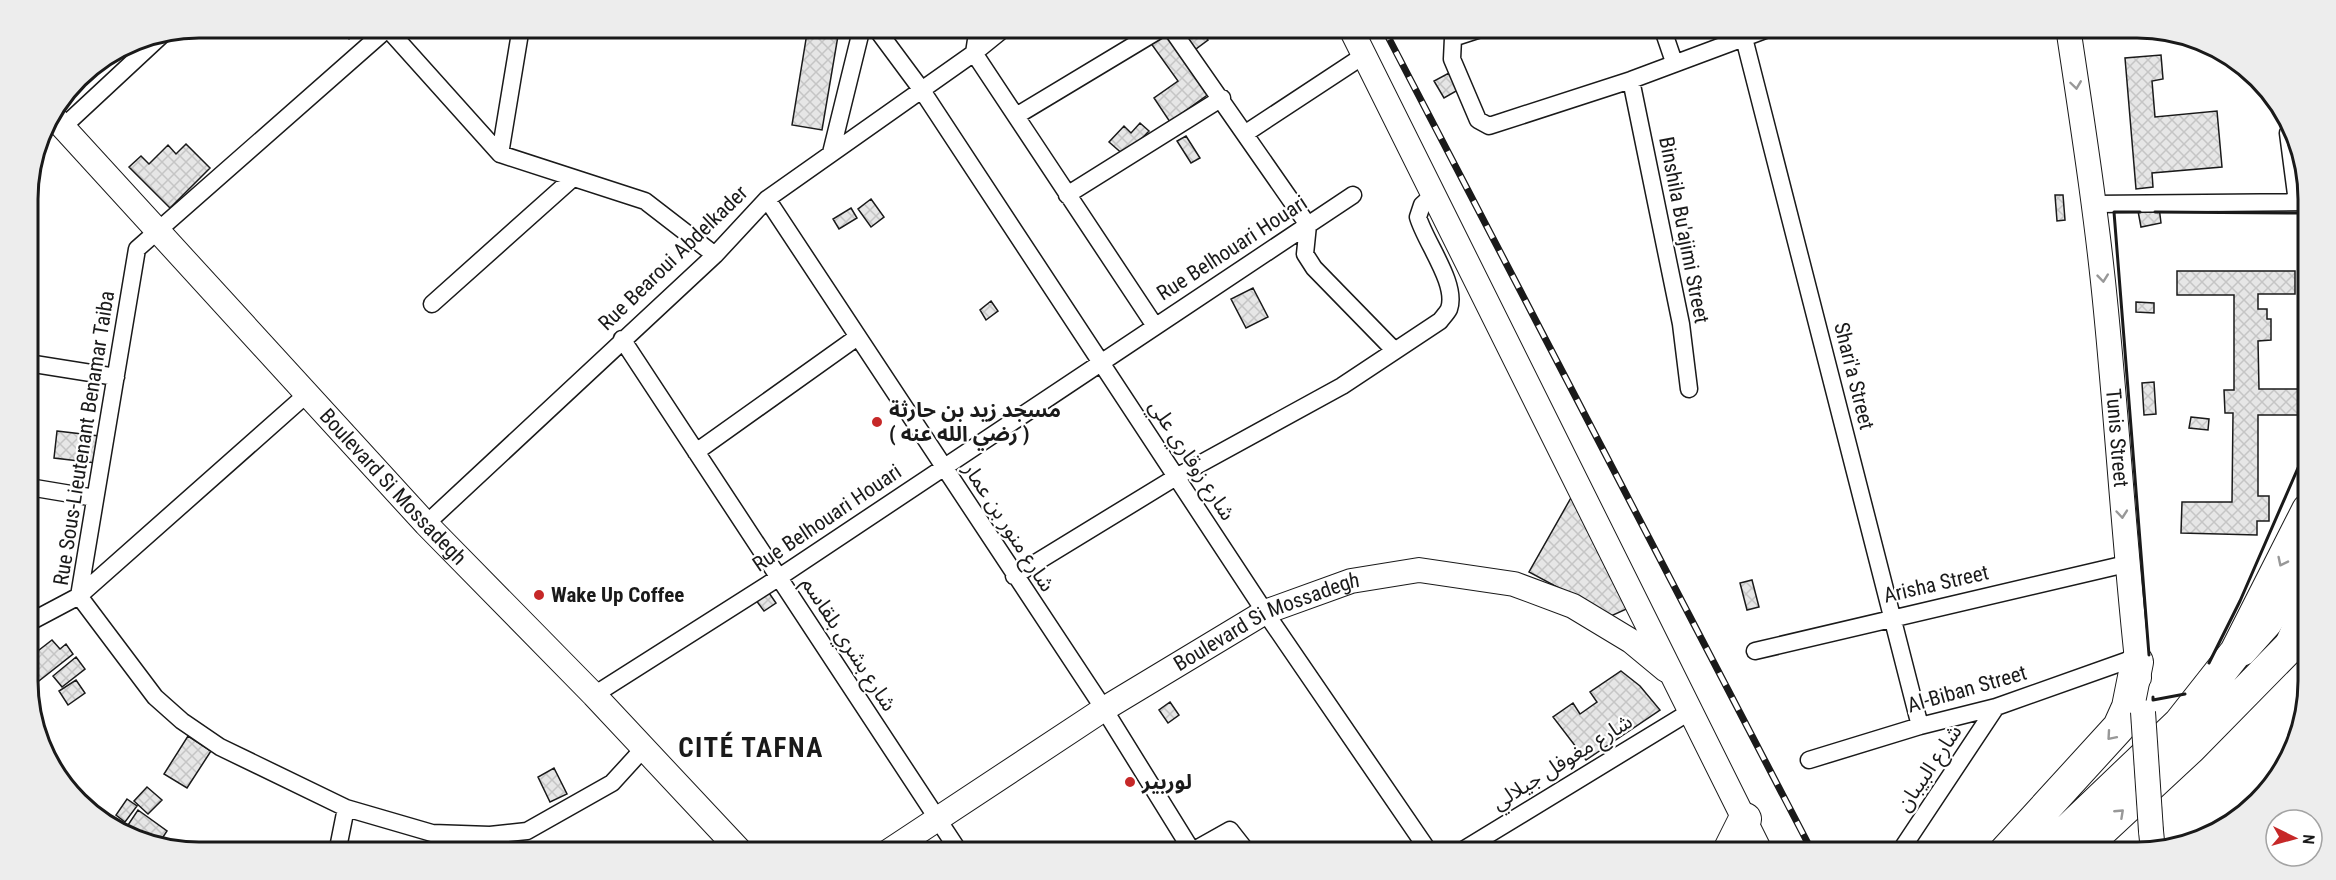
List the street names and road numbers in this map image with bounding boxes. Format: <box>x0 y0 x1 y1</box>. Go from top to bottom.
street label: Binshila Bu'ajimi Street <box>1654 135 1714 325</box>
street label: Rue Bearoui Abdelkader <box>594 181 752 335</box>
street label: Rue Belhouari Houari <box>1152 191 1312 305</box>
street label: Rue Sous-Lieutenant Benamar Taiba <box>49 289 119 587</box>
street label: Shari'a Street <box>1829 320 1879 432</box>
street label: Tunis Street <box>2101 388 2133 488</box>
street label: شارع زوقاري علي <box>1141 395 1240 527</box>
street label: Boulevard Si Mossadegh <box>315 404 471 570</box>
street label: شارع منور بن عمار <box>955 457 1060 598</box>
street label: Rue Belhouari Houari <box>748 459 906 577</box>
street label: Arisha Street <box>1881 560 1991 608</box>
street label: Boulevard Si Mossadegh <box>1170 568 1361 676</box>
street label: شارع بشري بلقاسم <box>793 572 901 718</box>
street label: Al-Biban Street <box>1905 661 2029 717</box>
street label: شارع مغوفل جيلالي <box>1487 709 1639 818</box>
street label: شارع البيبان <box>1891 720 1969 817</box>

